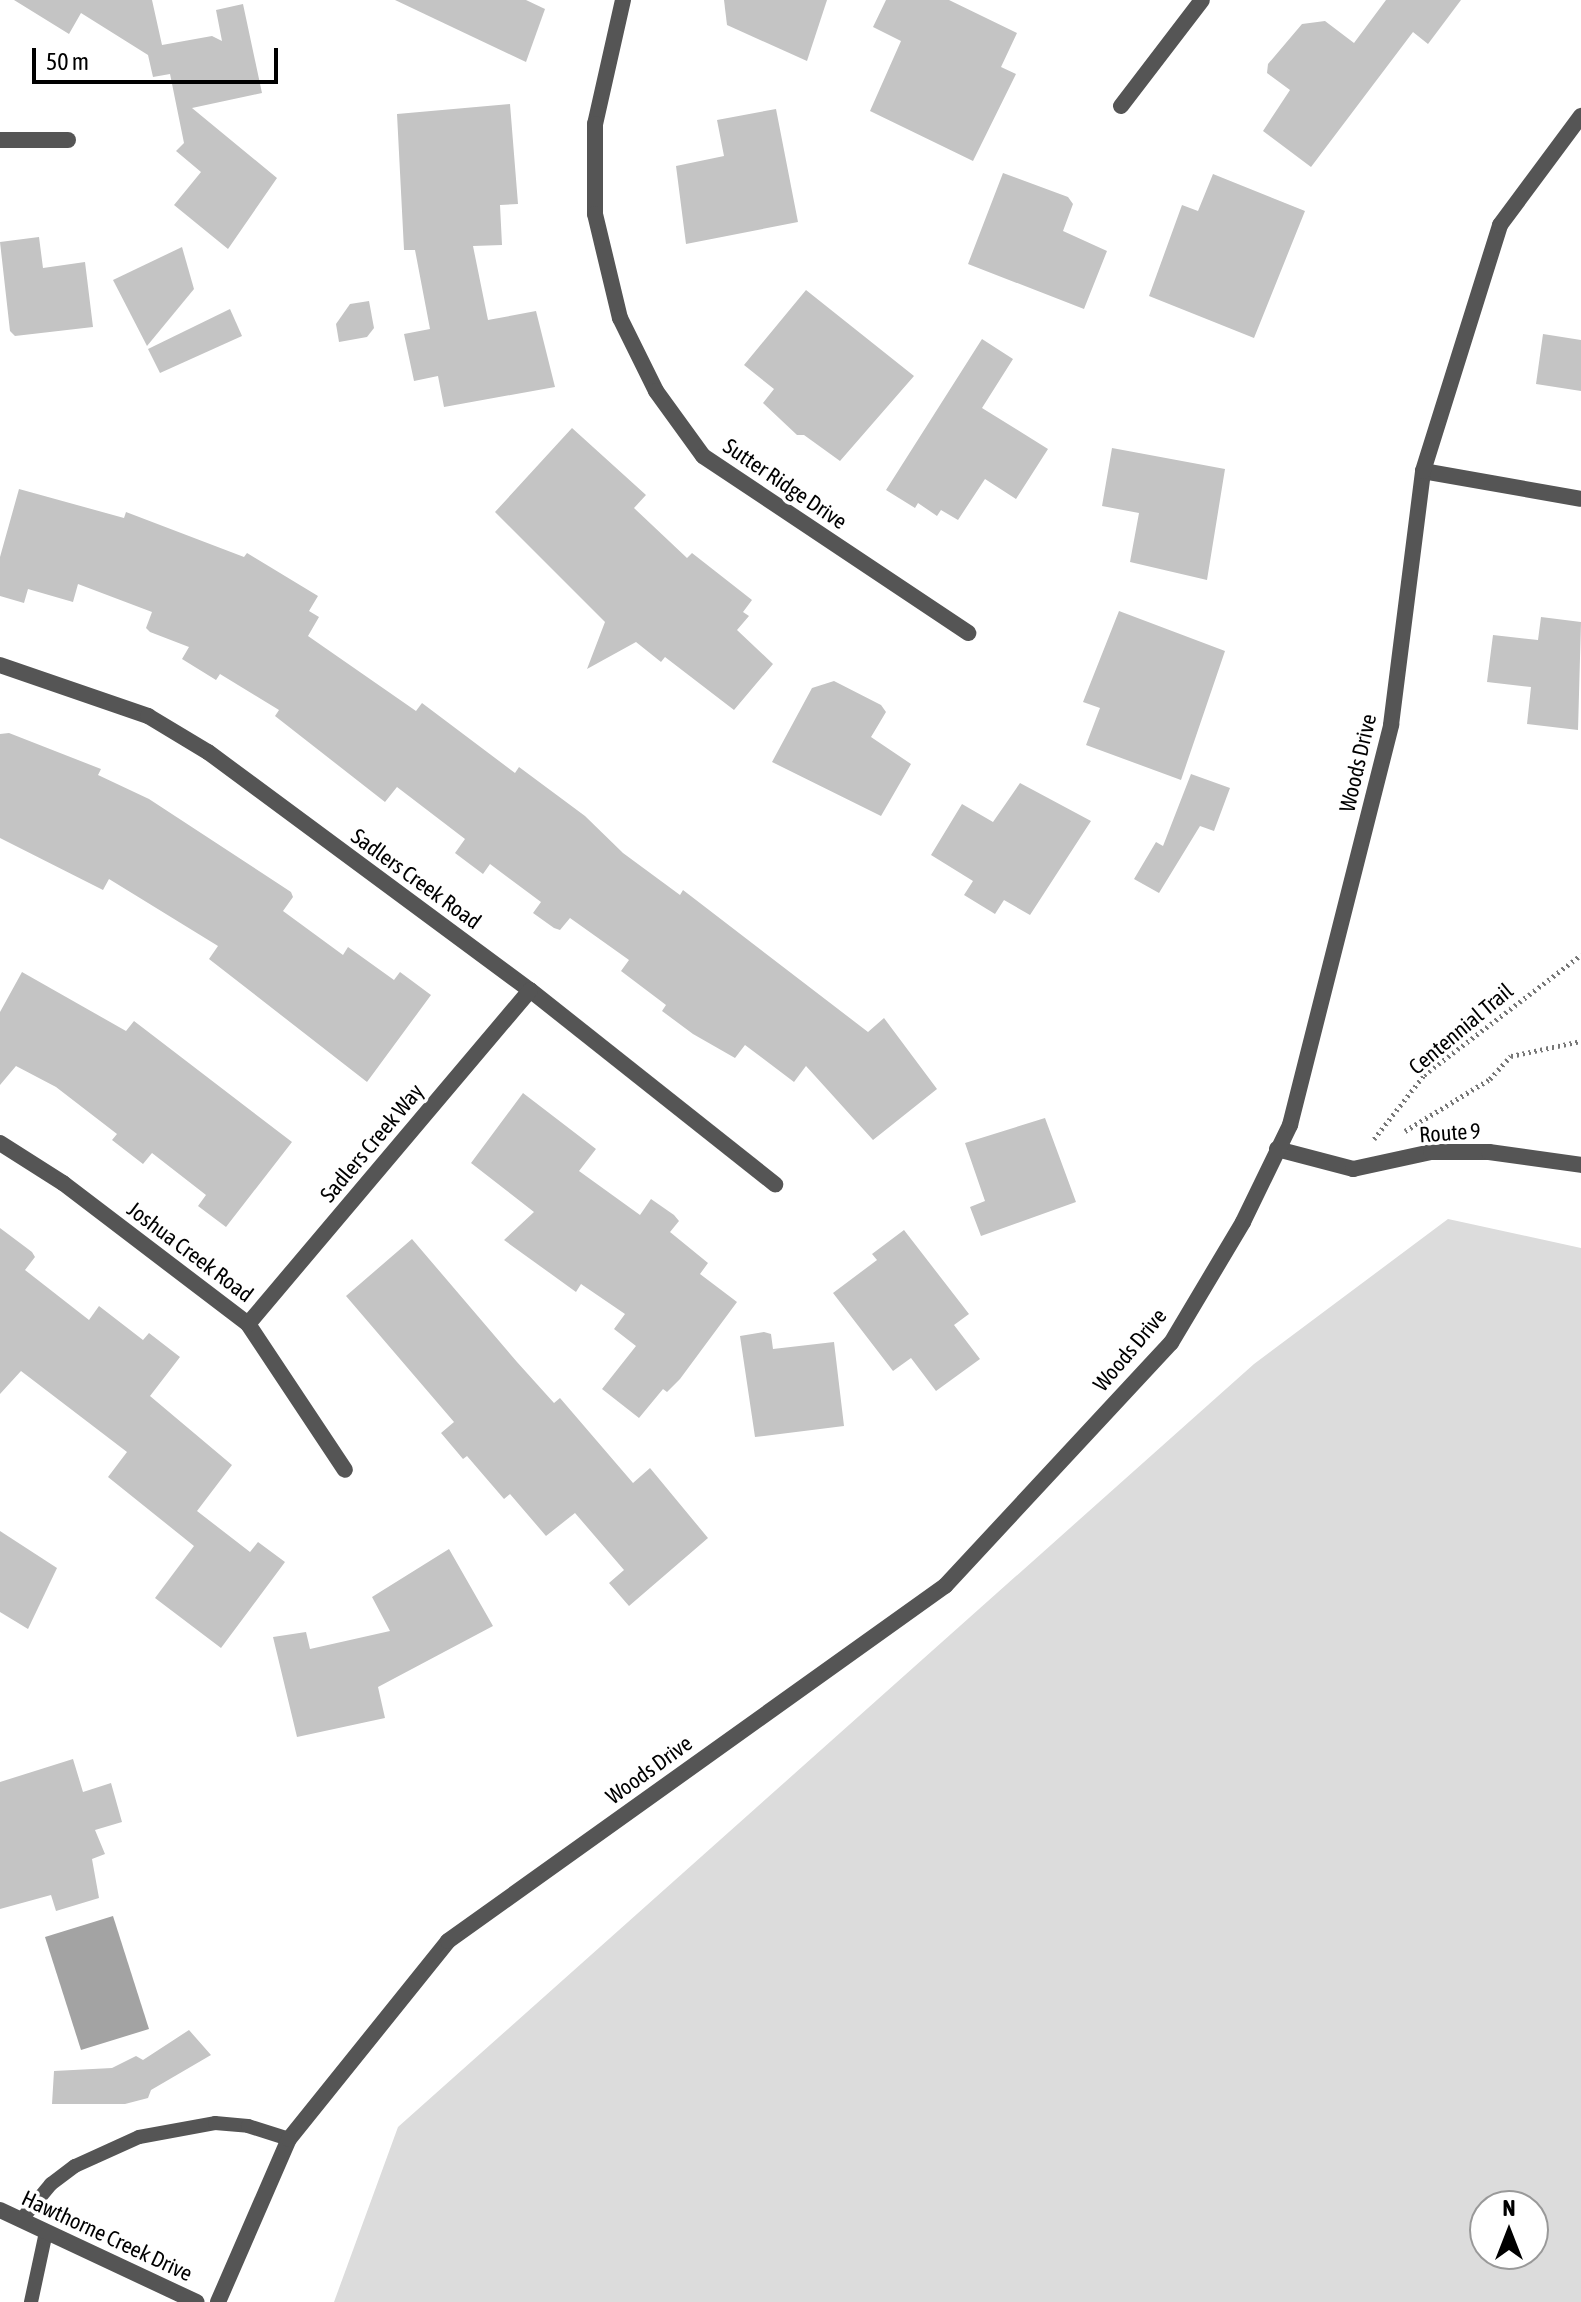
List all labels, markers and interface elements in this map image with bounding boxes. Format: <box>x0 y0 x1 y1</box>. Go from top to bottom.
scale bar <box>36 32 282 82</box>
text: 50 m <box>46 48 89 75</box>
street label: Sutter Ridge Drive <box>718 433 852 535</box>
street label: Woods Drive <box>1334 711 1382 815</box>
street label: Sadlers Creek Road <box>346 823 486 935</box>
street label: Centennial Trail <box>1404 978 1518 1080</box>
street label: Sadlers Creek Way <box>315 1078 429 1208</box>
street label: Route 9 <box>1418 1118 1482 1148</box>
street label: Joshua Creek Road <box>122 1196 258 1308</box>
street label: Woods Drive <box>1088 1303 1172 1397</box>
street label: Woods Drive <box>601 1730 697 1810</box>
street label: Hawthorne Creek Drive <box>17 2185 197 2287</box>
north arrow <box>1469 2190 1549 2270</box>
text: N <box>1503 2195 1515 2221</box>

